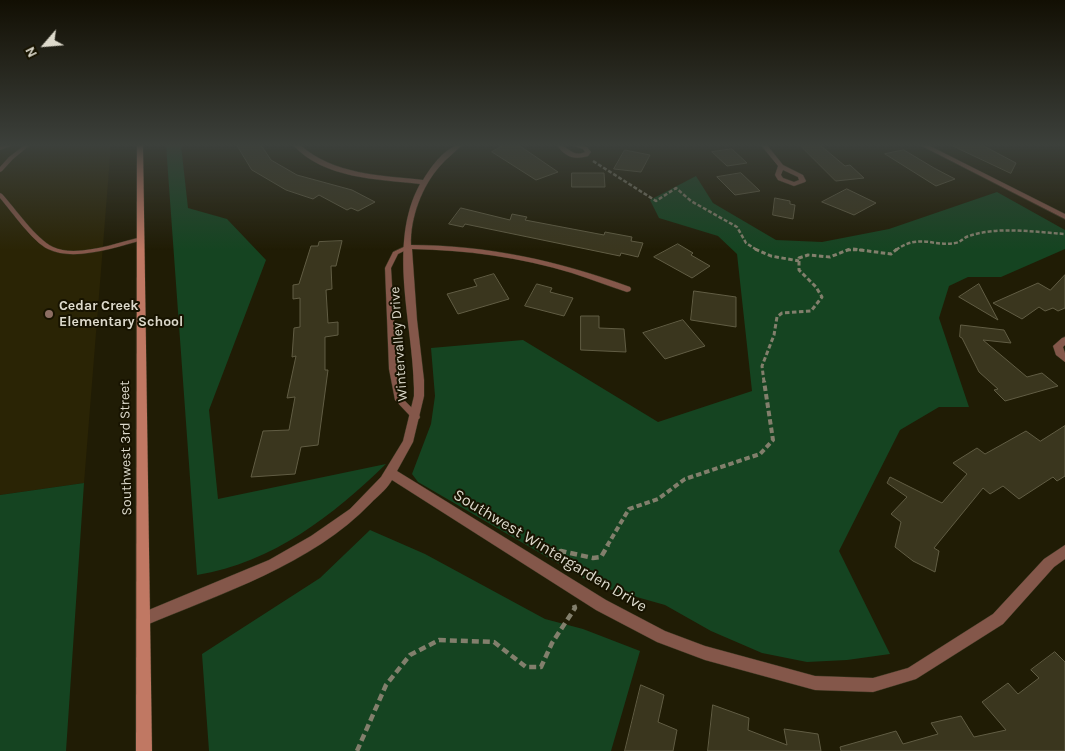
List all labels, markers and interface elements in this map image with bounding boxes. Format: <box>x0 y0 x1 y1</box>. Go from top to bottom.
north arrow <box>20 20 70 70</box>
text: N <box>21 44 41 60</box>
street label: Wintervalley Drive <box>387 286 411 402</box>
place label: Cedar Creek Elementary School <box>59 298 183 331</box>
marker: Cedar Creek Elementary School <box>43 308 55 320</box>
street label: Southwest 3rd Street <box>116 380 136 516</box>
street label: Southwest Wintergarden Drive <box>450 485 650 617</box>

